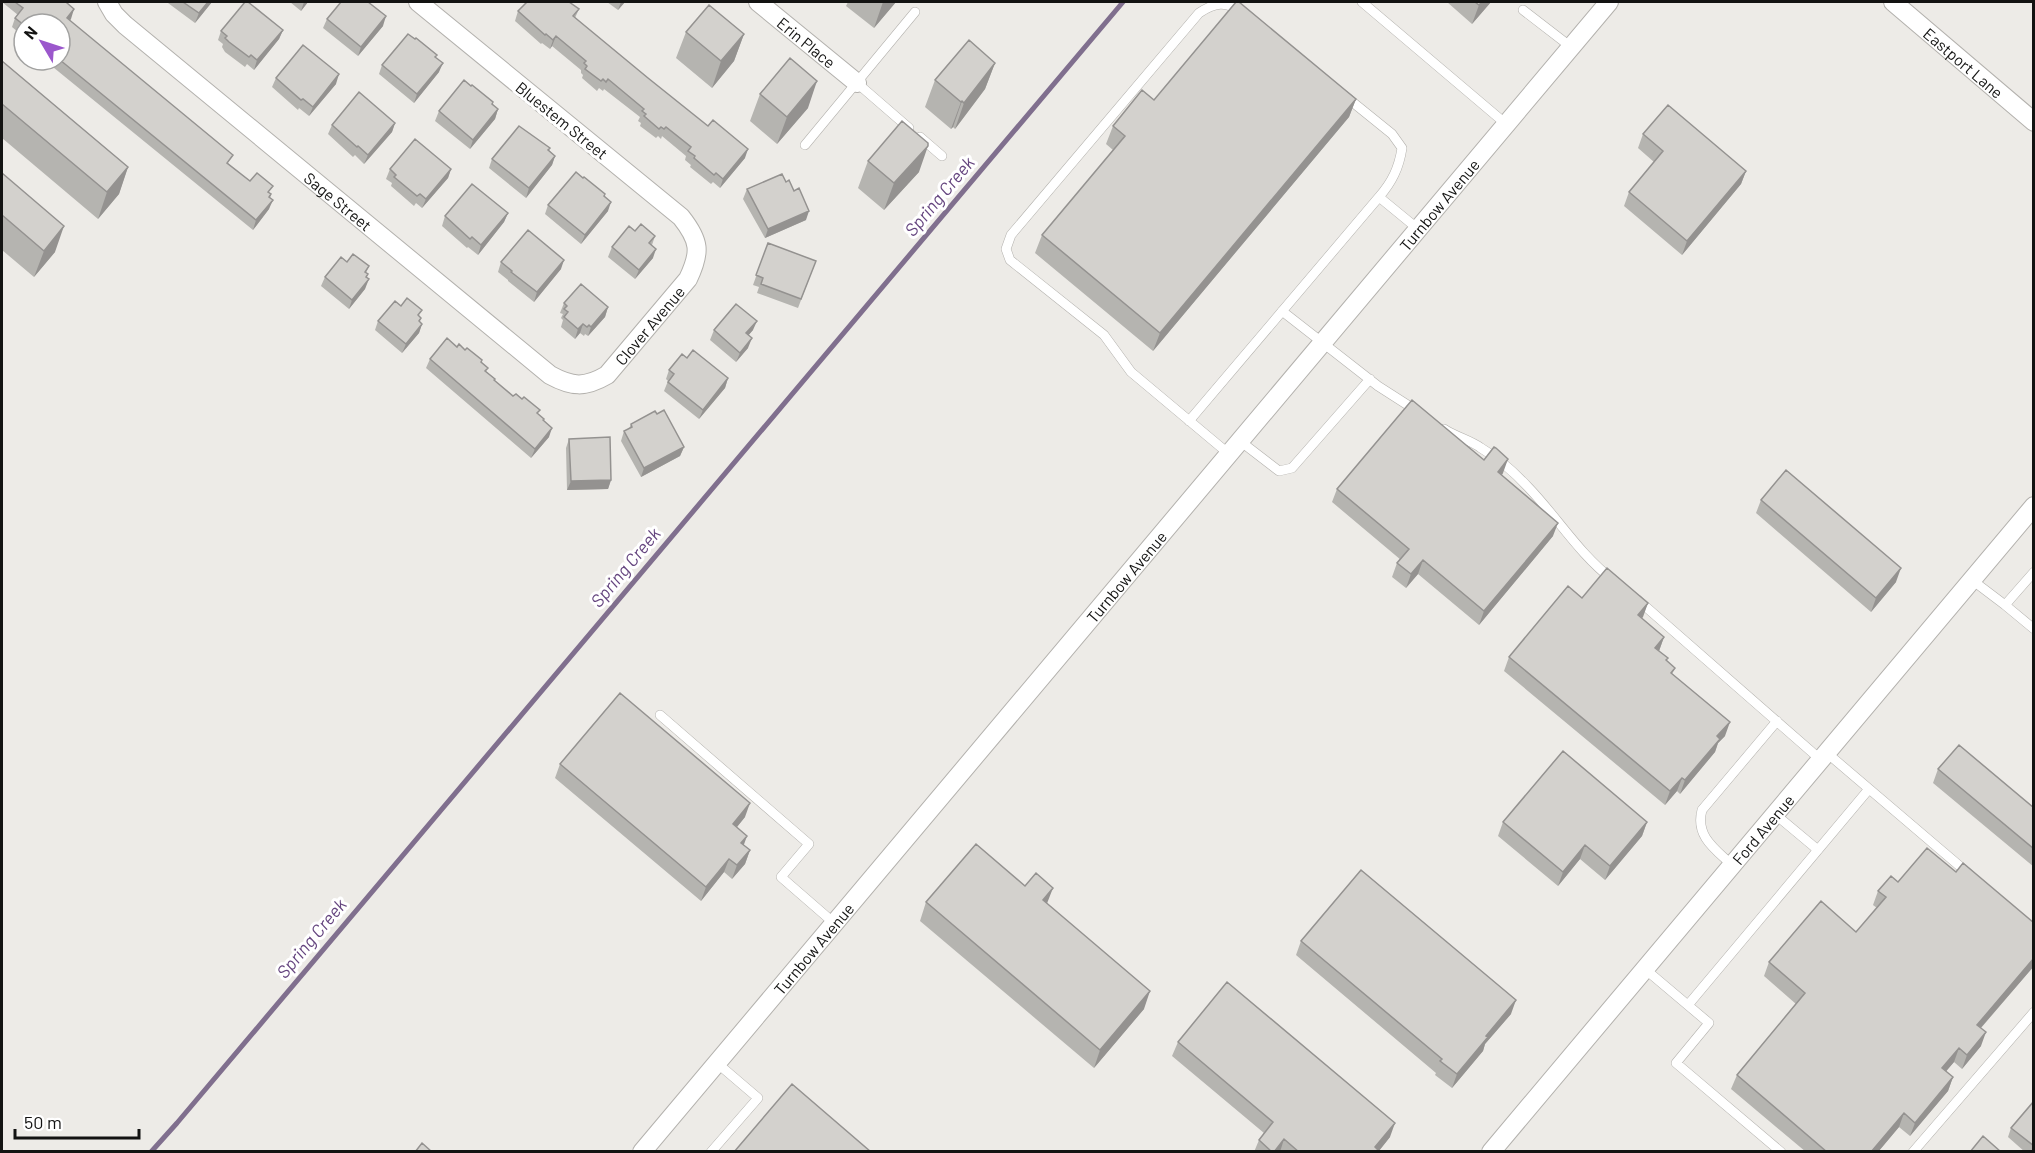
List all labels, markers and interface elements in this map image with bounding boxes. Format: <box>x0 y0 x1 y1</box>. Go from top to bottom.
north arrow <box>12 12 72 72</box>
street label: Erin Place <box>774 13 840 71</box>
text: N <box>19 22 41 42</box>
street label: Eastport Lane <box>1920 23 2007 101</box>
street label: Bluestem Street <box>512 77 612 163</box>
water label: Spring Creek <box>899 152 979 240</box>
street label: Turnbow Avenue <box>1395 155 1483 254</box>
street label: Sage Street <box>301 168 376 234</box>
street label: Clover Avenue <box>610 282 688 368</box>
water label: Spring Creek <box>585 523 665 611</box>
street label: Turnbow Avenue <box>1082 527 1170 626</box>
street label: Ford Avenue <box>1728 790 1797 868</box>
water label: Spring Creek <box>271 894 351 982</box>
street label: Turnbow Avenue <box>769 899 857 998</box>
scale bar <box>15 1102 140 1140</box>
text: 50 m <box>24 1111 62 1133</box>

